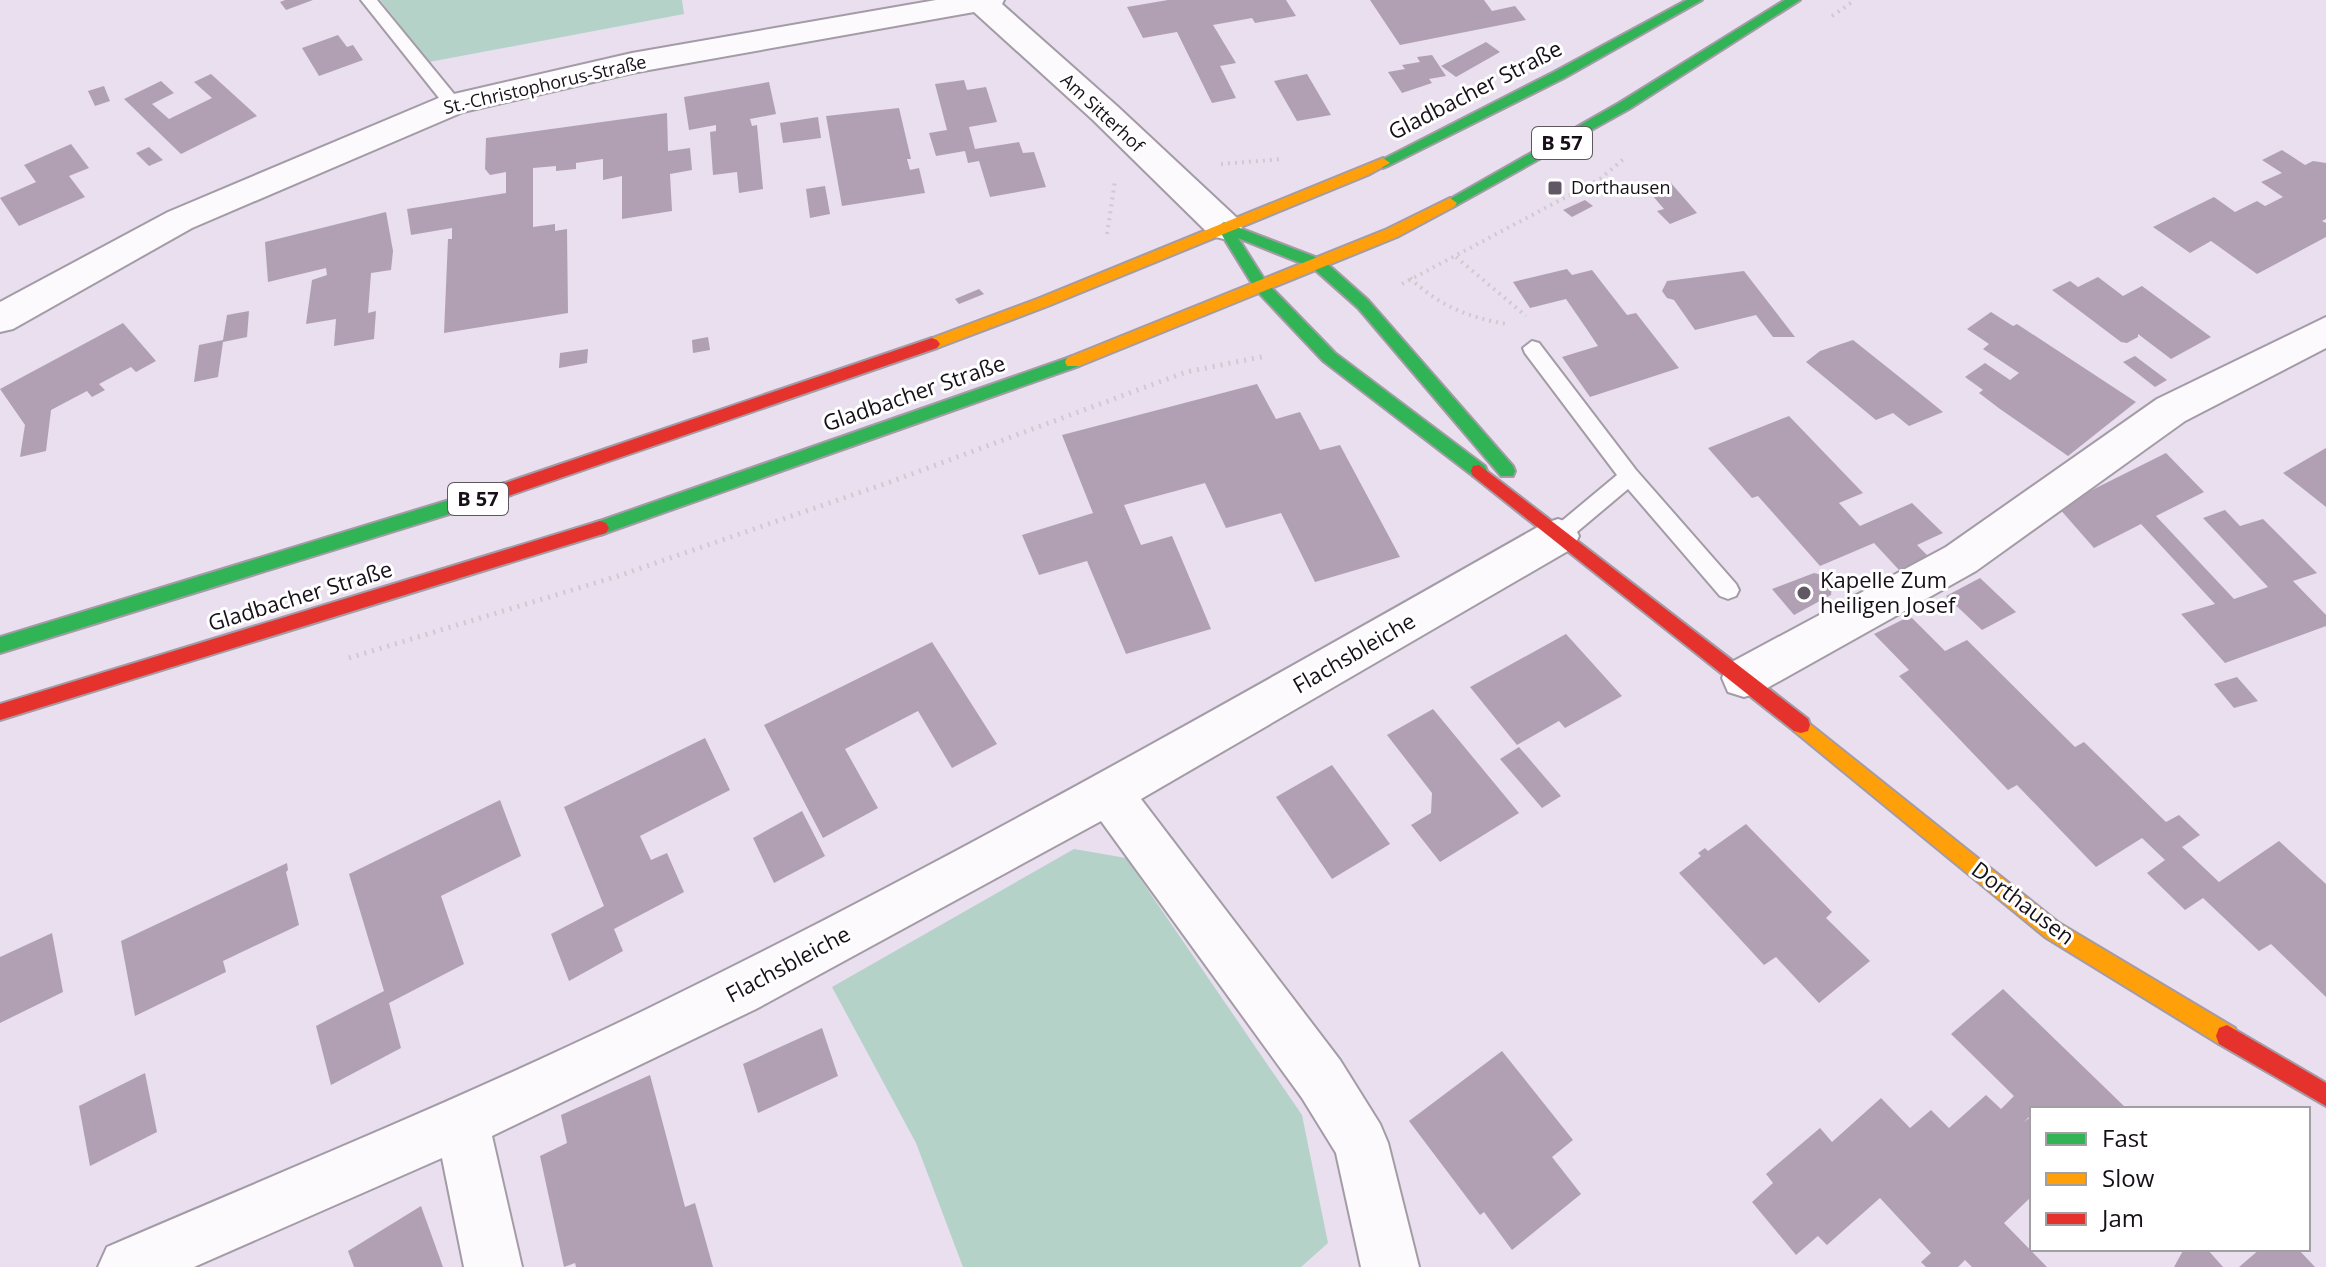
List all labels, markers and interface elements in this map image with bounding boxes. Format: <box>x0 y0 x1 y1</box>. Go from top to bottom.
street label: Gladbacher Straße <box>1383 32 1567 146</box>
street label: St.-Christophorus-Straße <box>441 49 649 119</box>
street label: Am Sitterhof <box>1056 68 1150 158</box>
road number: B 57 <box>1532 127 1592 159</box>
place label: Dorthausen <box>1571 175 1670 199</box>
marker: Dorthausen <box>1546 179 1564 197</box>
street label: Gladbacher Straße <box>818 347 1009 437</box>
road number: B 57 <box>448 483 508 515</box>
street label: Gladbacher Straße <box>204 553 396 637</box>
place label: Kapelle Zum heiligen Josef <box>1820 564 1957 619</box>
marker: Kapelle Zum heiligen Josef <box>1795 584 1813 602</box>
street label: Flachsbleiche <box>1287 605 1420 699</box>
street label: Dorthausen <box>1966 854 2081 951</box>
street label: Flachsbleiche <box>720 918 855 1009</box>
legend <box>2030 1107 2310 1251</box>
text: Fast <box>2102 1121 2148 1154</box>
text: Slow <box>2102 1161 2155 1194</box>
text: Jam <box>2100 1201 2144 1234</box>

